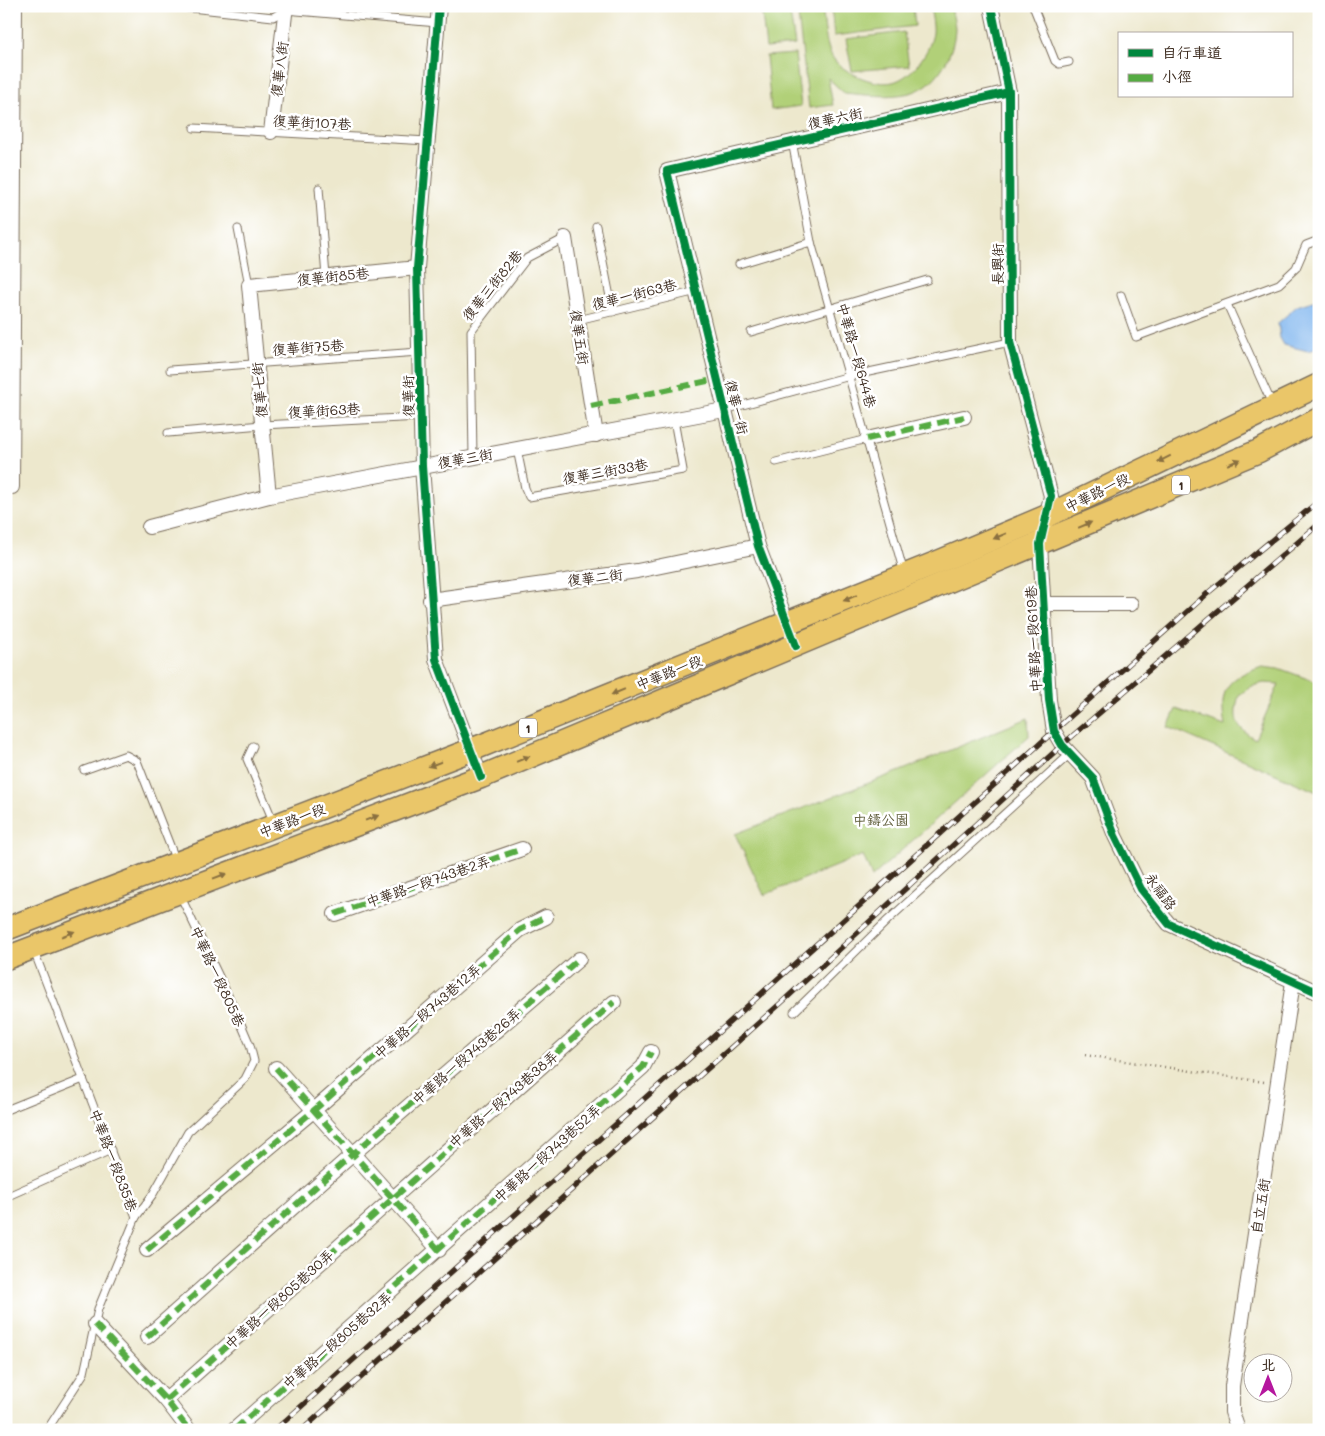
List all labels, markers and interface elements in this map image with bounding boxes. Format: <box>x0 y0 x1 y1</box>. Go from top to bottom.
legend <box>1118 32 1292 98</box>
street label: 復華八街 <box>266 40 292 98</box>
text: 自行車道 <box>1162 42 1222 62</box>
text: 小徑 <box>1162 66 1192 86</box>
street label: 復華六街 <box>806 103 864 133</box>
street label: 復華街107巷 <box>272 110 353 134</box>
street label: 長興街 <box>988 243 1007 285</box>
street label: 復華三街82巷 <box>457 245 527 325</box>
street label: 復華街85巷 <box>296 263 371 289</box>
street label: 復華一街63巷 <box>590 274 679 314</box>
street label: 中華路一段644巷 <box>833 300 881 411</box>
street label: 復華五街 <box>566 308 594 366</box>
street label: 復華街75巷 <box>271 335 346 359</box>
street label: 復華七街 <box>247 361 271 419</box>
street label: 復華街 <box>398 375 418 417</box>
street label: 復華一街 <box>721 378 753 436</box>
street label: 復華街63巷 <box>287 399 362 421</box>
street label: 復華三街 <box>436 444 494 472</box>
street label: 復華三街33巷 <box>561 454 650 488</box>
one-way arrow <box>1157 455 1172 464</box>
one-way arrow <box>1227 458 1242 466</box>
street label: 中華路一段 <box>1061 468 1133 516</box>
road number: 1 <box>1172 476 1190 494</box>
one-way arrow <box>1078 521 1092 529</box>
one-way arrow <box>993 532 1007 540</box>
street label: 復華二街 <box>566 564 624 590</box>
street label: 中華路一段619巷 <box>1021 584 1045 693</box>
one-way arrow <box>843 594 857 602</box>
street label: 中華路一段 <box>633 650 705 694</box>
one-way arrow <box>610 688 625 696</box>
road number: 1 <box>519 718 537 738</box>
one-way arrow <box>516 755 531 763</box>
one-way arrow <box>427 761 442 769</box>
street label: 中華路一段 <box>256 799 328 841</box>
park label: 中鑄公園 <box>853 810 909 829</box>
one-way arrow <box>365 814 379 822</box>
street label: 中華路一段743巷2弄 <box>363 851 493 911</box>
street label: 永福路 <box>1141 868 1181 914</box>
one-way arrow <box>213 872 228 880</box>
street label: 中華路一段805巷 <box>186 922 250 1030</box>
one-way arrow <box>61 930 75 938</box>
street label: 中華路一段743巷12弄 <box>369 959 485 1063</box>
street label: 中華路一段743巷26弄 <box>408 1003 524 1109</box>
street label: 中華路一段743巷38弄 <box>444 1046 562 1152</box>
street label: 中華路一段743巷52弄 <box>489 1100 605 1206</box>
street label: 中華路一段835巷 <box>86 1106 143 1215</box>
street label: 自立五街 <box>1246 1177 1274 1235</box>
street label: 中華路一段805巷30弄 <box>221 1245 337 1353</box>
street label: 中華路一段805巷32弄 <box>278 1287 396 1393</box>
north arrow <box>1242 1354 1292 1404</box>
text: 北 <box>1261 1355 1275 1374</box>

